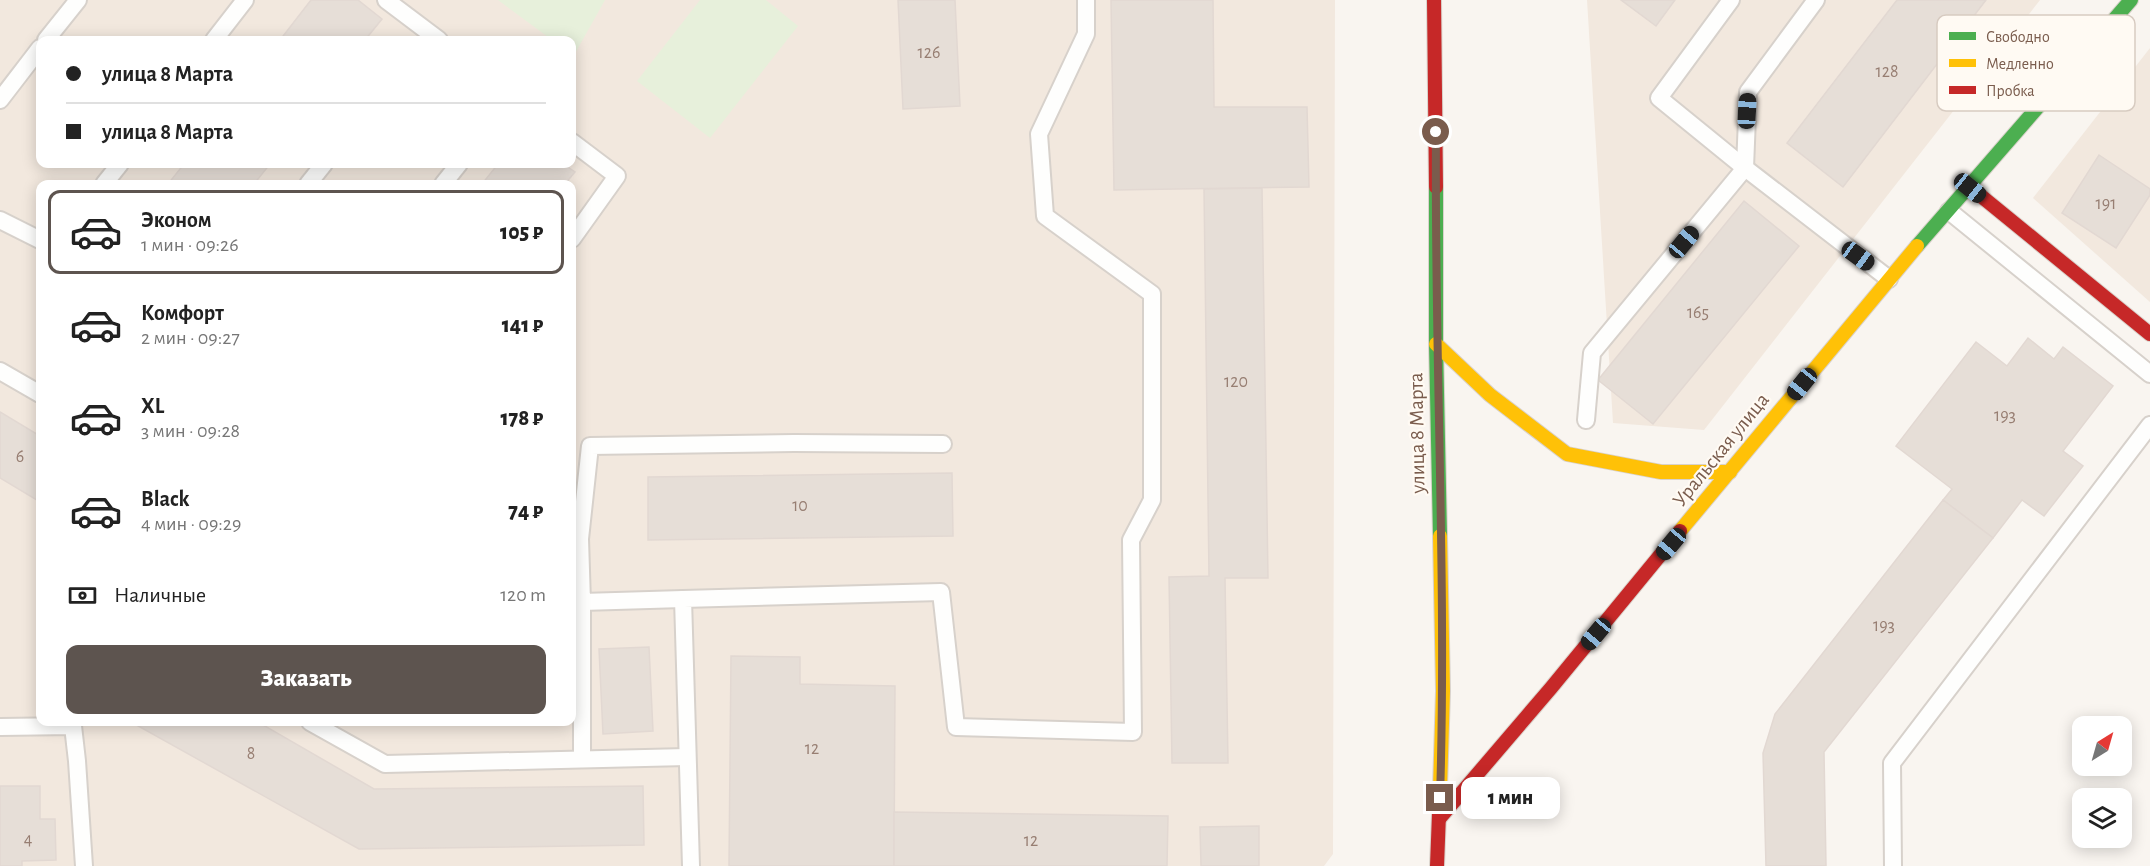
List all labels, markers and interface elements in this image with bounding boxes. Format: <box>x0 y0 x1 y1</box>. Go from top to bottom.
legend <box>1937 15 2135 111</box>
text: Свободно <box>1986 29 2050 45</box>
house number: 126 <box>918 44 940 62</box>
text: Медленно <box>1986 56 2054 72</box>
text: улица 8 Марта <box>102 63 233 85</box>
house number: 128 <box>1876 63 1898 81</box>
text: Пробка <box>1986 83 2035 99</box>
car <box>1737 93 1757 129</box>
route start <box>1422 118 1449 145</box>
text: улица 8 Марта <box>102 121 233 143</box>
car <box>1950 170 1990 206</box>
house number: 191 <box>2096 195 2116 213</box>
icon: car <box>69 205 123 259</box>
text: Эконом <box>141 209 212 231</box>
text: 105 ₽ <box>500 221 543 243</box>
car <box>1666 222 1702 262</box>
text: 1 мин · 09:26 <box>141 235 239 255</box>
car <box>1838 238 1878 274</box>
icon: car <box>69 298 123 352</box>
text: Комфорт <box>141 302 224 324</box>
house number: 165 <box>1687 304 1709 322</box>
text: 141 ₽ <box>502 314 543 336</box>
text: 2 мин · 09:27 <box>141 328 240 348</box>
car <box>1784 364 1820 404</box>
street label: улица 8 Марта <box>1405 372 1429 495</box>
house number: 120 <box>1224 373 1248 391</box>
street label: Уральская улица <box>1669 389 1773 511</box>
icon: car <box>69 391 123 445</box>
text: XL <box>141 395 164 417</box>
text: 178 ₽ <box>500 407 543 429</box>
house number: 193 <box>1994 407 2016 425</box>
text: 3 мин · 09:28 <box>141 421 240 441</box>
house number: 6 <box>16 448 24 466</box>
icon: car <box>69 484 123 538</box>
text: Black <box>141 488 189 510</box>
house number: 10 <box>792 497 808 515</box>
text: 74 ₽ <box>508 500 543 522</box>
text: 4 мин · 09:29 <box>141 514 241 534</box>
car <box>1653 524 1689 564</box>
icon: cash <box>66 579 99 612</box>
text: Наличные <box>114 584 206 606</box>
text: 120 m <box>500 585 546 605</box>
car <box>1578 614 1614 654</box>
house number: 193 <box>1873 617 1895 635</box>
button: Заказать <box>66 645 546 714</box>
north arrow <box>2072 716 2132 776</box>
map controls <box>2072 716 2132 848</box>
house number: 12 <box>805 740 819 758</box>
house number: 8 <box>247 745 255 763</box>
callout: 1 мин <box>1461 777 1560 819</box>
route end <box>1426 784 1453 811</box>
text: 1 мин <box>1488 788 1533 808</box>
button: layers <box>2072 788 2132 848</box>
house number: 4 <box>24 831 33 849</box>
house number: 12 <box>1024 832 1038 850</box>

